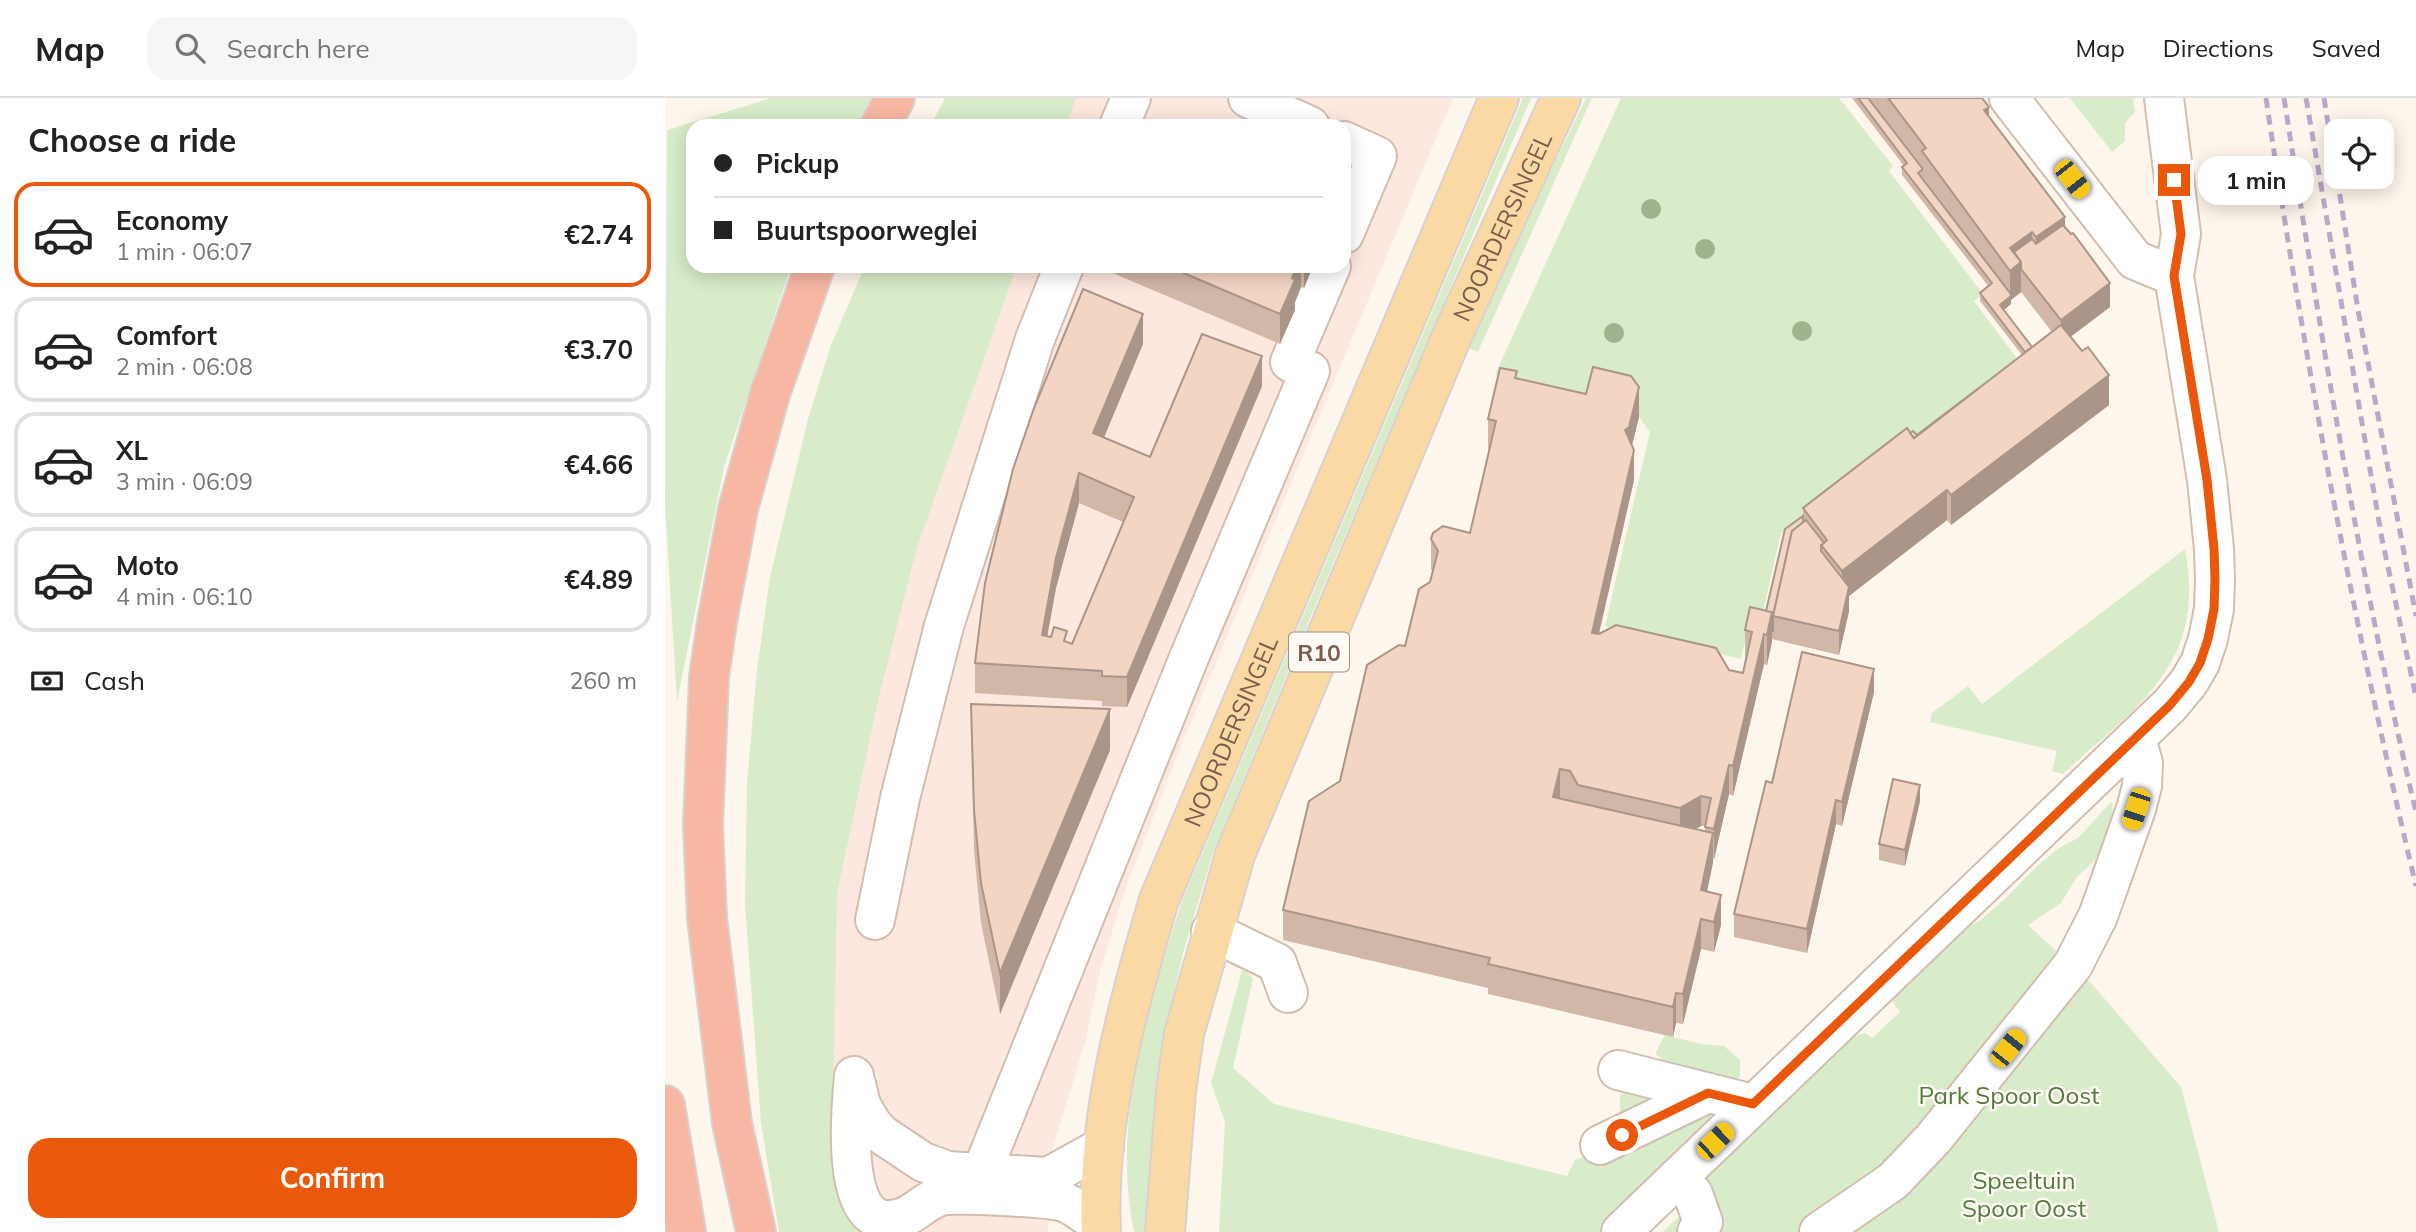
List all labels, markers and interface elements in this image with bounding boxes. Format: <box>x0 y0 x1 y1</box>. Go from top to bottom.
search box <box>147 17 637 80</box>
text: Map <box>35 28 105 69</box>
icon: search <box>171 29 209 67</box>
text: Search here <box>227 32 370 65</box>
text: Map <box>2075 33 2125 63</box>
text: Directions <box>2163 33 2274 63</box>
text: Saved <box>2312 33 2381 63</box>
map controls <box>2324 119 2394 189</box>
button: locate <box>2324 119 2394 189</box>
text: Choose a ride <box>28 120 236 160</box>
street label: NOORDERSINGEL <box>1446 128 1558 326</box>
text: Pickup <box>756 147 839 180</box>
callout: 1 min <box>2199 155 2314 204</box>
car <box>2051 156 2094 202</box>
route end <box>2158 164 2190 196</box>
text: 1 min <box>2226 166 2286 195</box>
icon: car <box>32 203 95 266</box>
text: Economy <box>116 204 228 237</box>
text: Buurtspoorweglei <box>756 214 978 247</box>
text: €2.74 <box>564 218 633 251</box>
text: 1 min · 06:07 <box>116 237 253 266</box>
icon: car <box>32 318 95 381</box>
text: Comfort <box>116 319 217 352</box>
text: €3.70 <box>564 333 633 366</box>
text: 2 min · 06:08 <box>116 352 253 381</box>
icon: car <box>32 433 95 496</box>
text: XL <box>116 434 148 467</box>
text: €4.66 <box>564 448 633 481</box>
text: 3 min · 06:09 <box>116 467 253 496</box>
icon: car <box>32 548 95 611</box>
text: Moto <box>116 549 179 582</box>
text: €4.89 <box>564 563 633 596</box>
text: 4 min · 06:10 <box>116 582 253 611</box>
street label: NOORDERSINGEL <box>1177 631 1284 831</box>
road number: R10 <box>1289 632 1349 672</box>
icon: cash <box>28 662 66 700</box>
text: Cash <box>84 664 145 697</box>
text: 260 m <box>569 666 637 695</box>
car <box>2120 786 2153 832</box>
car <box>1987 1025 2030 1071</box>
park label: Park Spoor Oost <box>1919 1080 2099 1110</box>
route start <box>1606 1119 1638 1151</box>
car <box>1693 1119 1738 1163</box>
button: Confirm <box>28 1138 637 1218</box>
park label: Speeltuin Spoor Oost <box>1962 1165 2086 1223</box>

